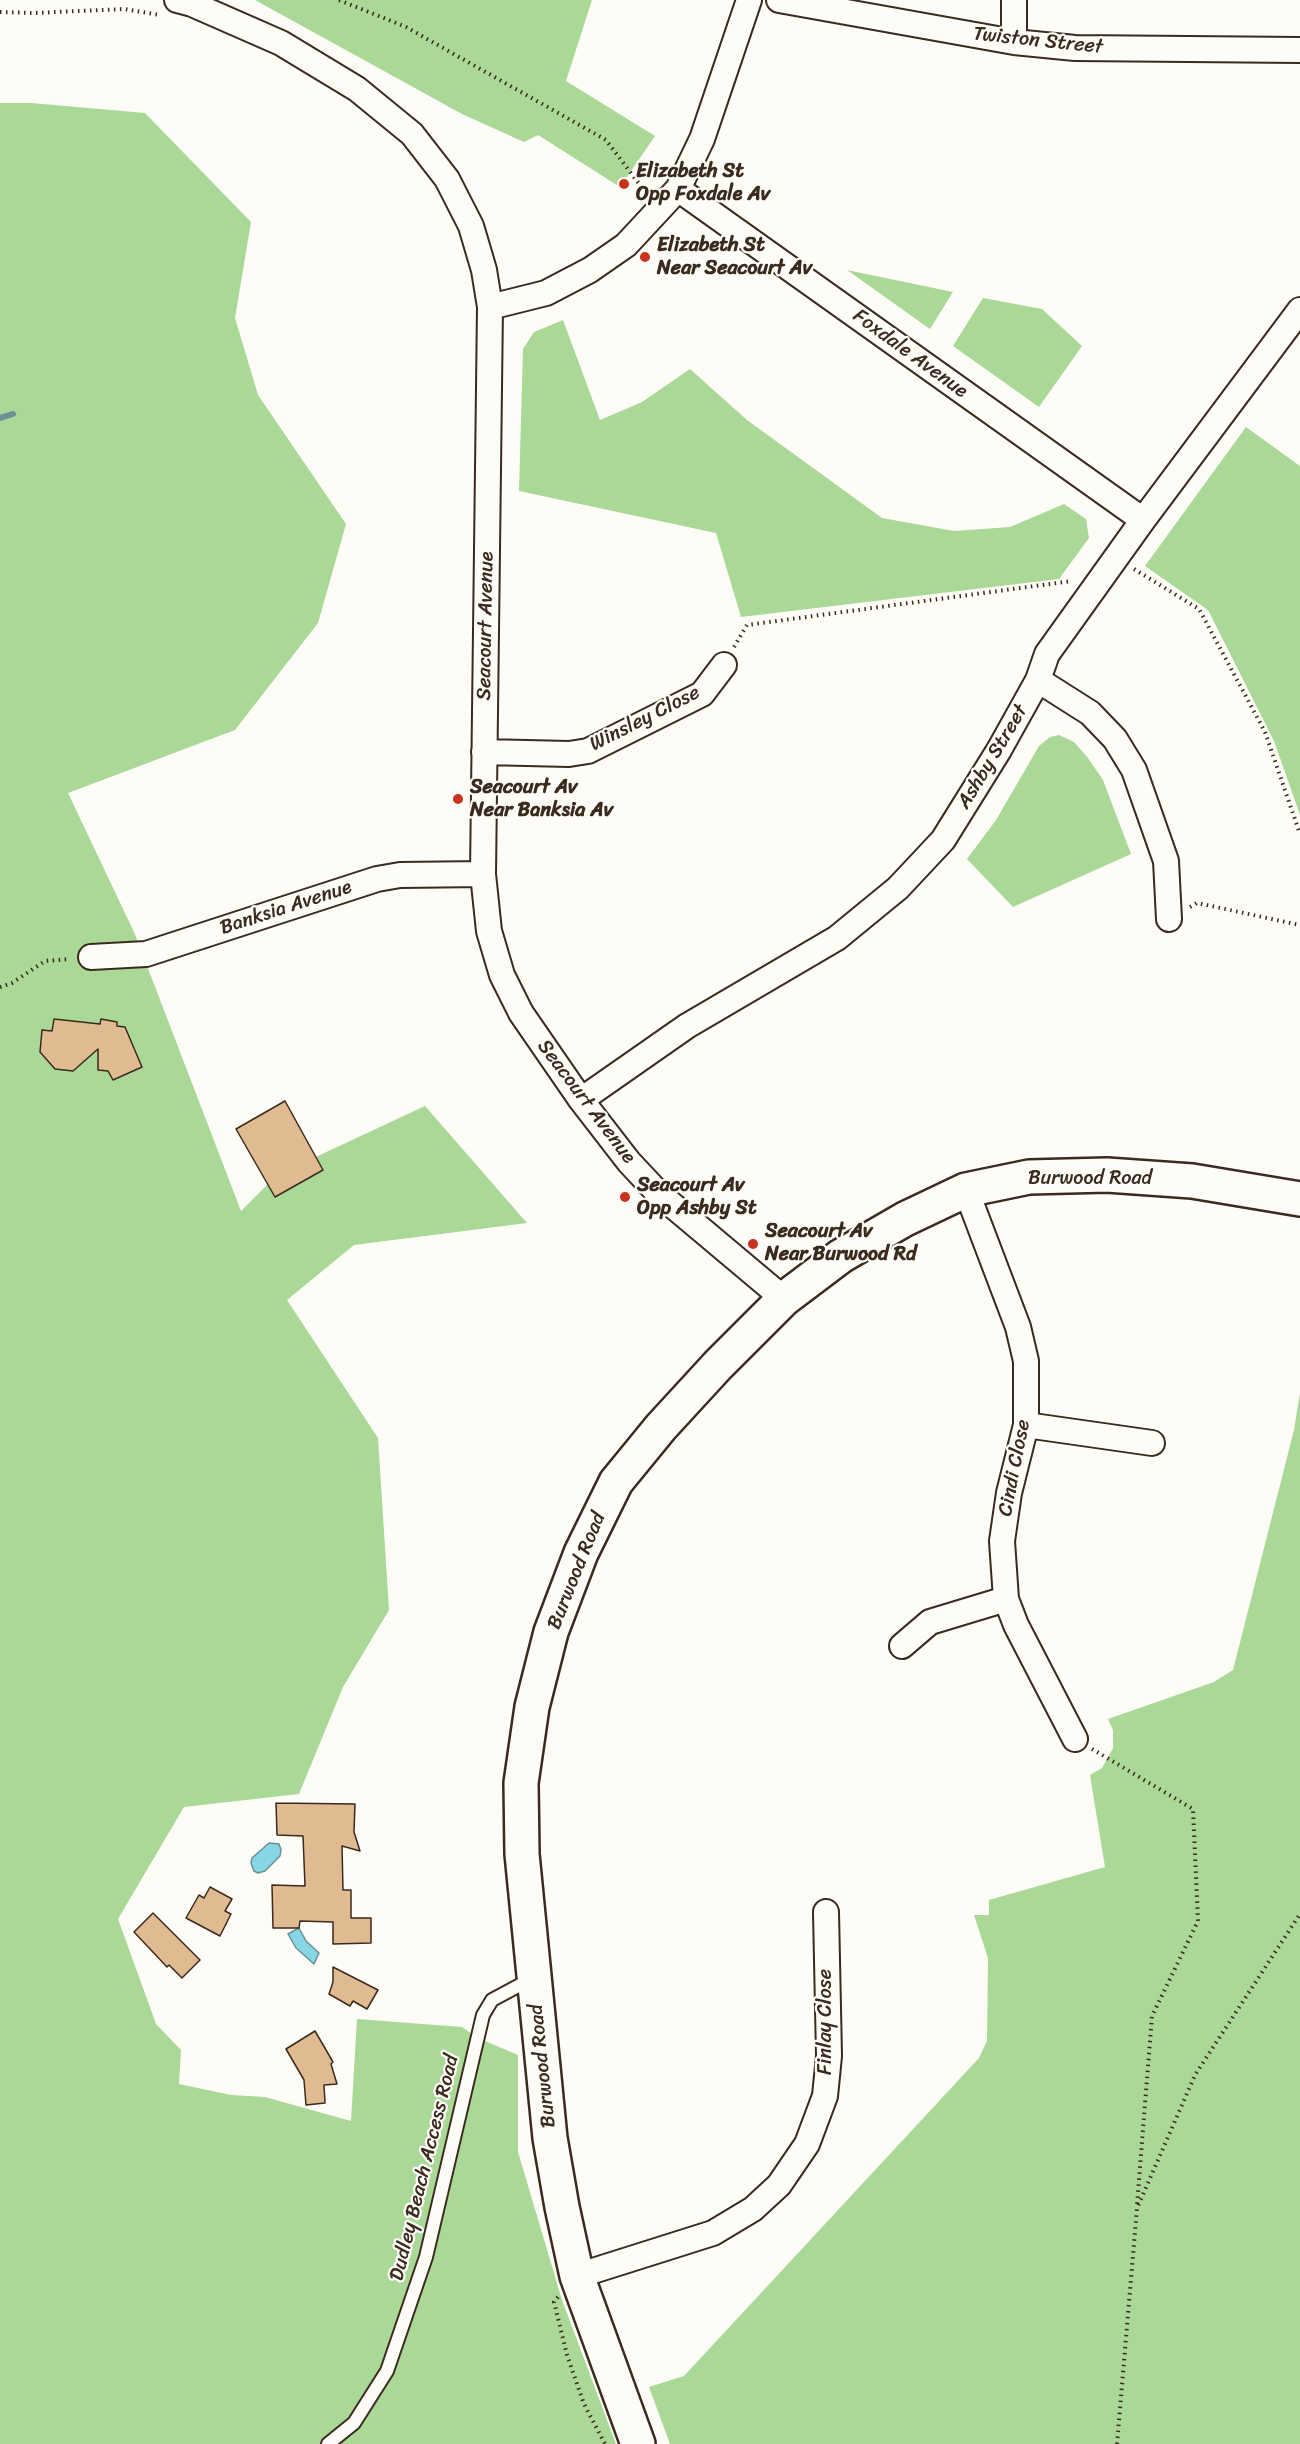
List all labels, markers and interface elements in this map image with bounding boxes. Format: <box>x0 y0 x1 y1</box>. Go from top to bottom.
street label: Twiston Street <box>972 22 1104 60</box>
place label: Elizabeth St Opp Foxdale Av <box>636 160 770 207</box>
marker: Elizabeth St Opp Foxdale Av <box>617 177 631 191</box>
place label: Elizabeth St Near Seacourt Av <box>657 234 812 281</box>
marker: Elizabeth St Near Seacourt Av <box>638 250 652 264</box>
street label: Foxdale Avenue <box>848 304 972 404</box>
street label: Seacourt Avenue <box>473 551 499 701</box>
street label: Winsley Close <box>586 681 704 757</box>
street label: Ashby Street <box>953 701 1033 813</box>
place label: Seacourt Av Near Banksia Av <box>470 776 613 823</box>
marker: Seacourt Av Near Banksia Av <box>451 792 465 806</box>
street label: Banksia Avenue <box>217 875 355 941</box>
street label: Seacourt Avenue <box>532 1035 640 1169</box>
street label: Burwood Road <box>1028 1167 1152 1191</box>
place label: Seacourt Av Opp Ashby St <box>637 1174 757 1221</box>
marker: Seacourt Av Opp Ashby St <box>618 1190 632 1204</box>
place label: Seacourt Av Near Burwood Rd <box>765 1220 916 1267</box>
marker: Seacourt Av Near Burwood Rd <box>746 1237 760 1251</box>
street label: Cindi Close <box>994 1418 1036 1518</box>
street label: Burwood Road <box>543 1509 611 1633</box>
street label: Finlay Close <box>814 1969 838 2075</box>
street label: Burwood Road <box>525 2003 561 2129</box>
street label: Dudley Beach Access Road <box>385 2053 465 2283</box>

